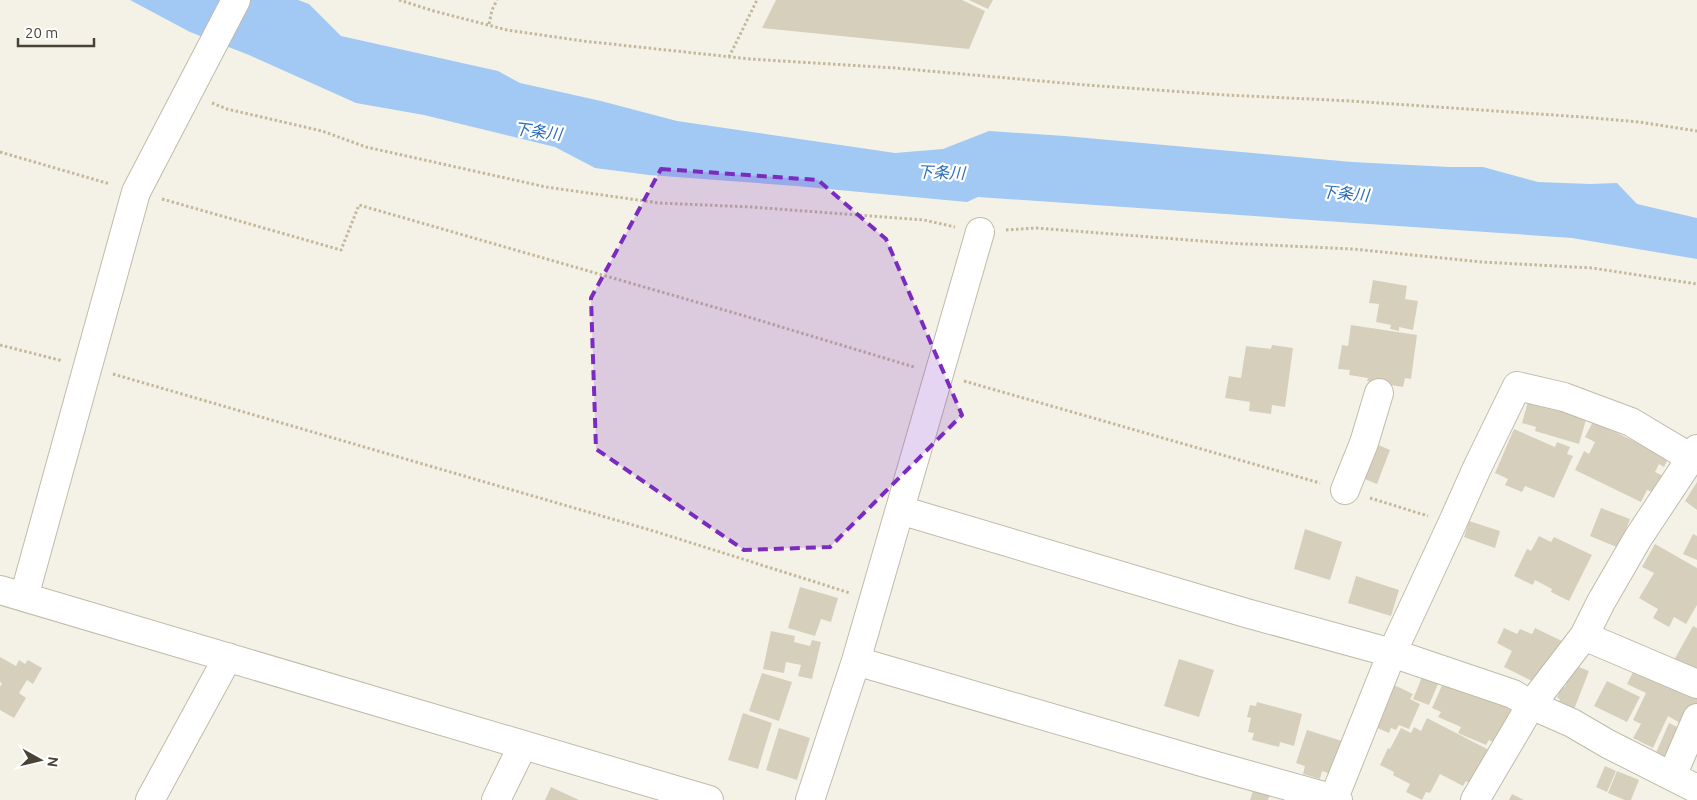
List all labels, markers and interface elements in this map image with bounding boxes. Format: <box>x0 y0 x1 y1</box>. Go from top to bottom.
scale bar <box>18 15 94 47</box>
text: 20 m <box>25 24 58 41</box>
water label: 下条川 <box>513 119 565 143</box>
water label: 下条川 <box>917 162 967 182</box>
water label: 下条川 <box>1320 182 1372 204</box>
north arrow <box>15 735 65 785</box>
text: N <box>44 756 62 768</box>

